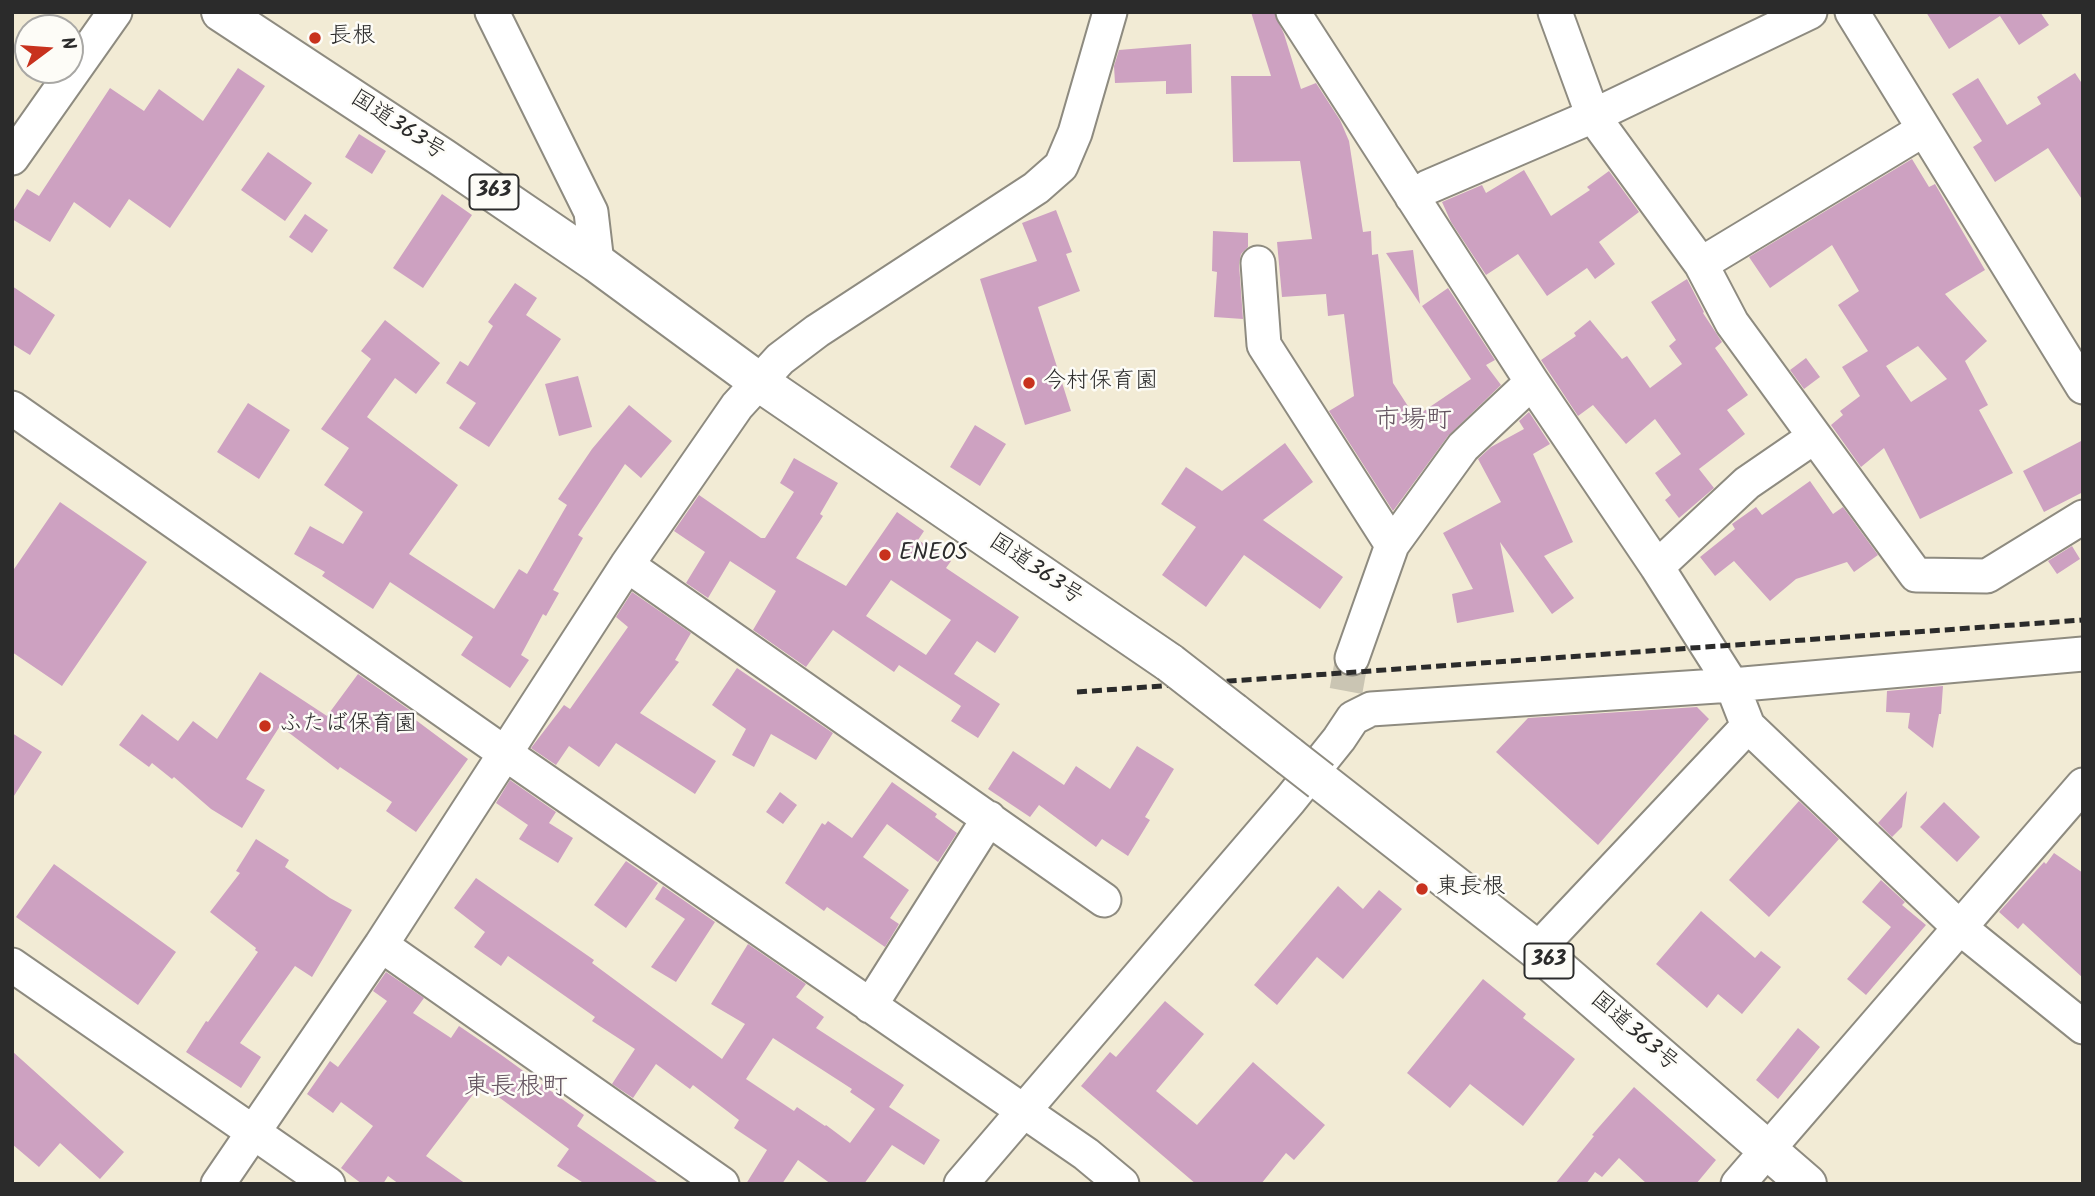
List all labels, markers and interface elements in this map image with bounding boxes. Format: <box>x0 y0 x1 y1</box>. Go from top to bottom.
north arrow <box>14 14 84 84</box>
place label: 長根 <box>329 24 375 52</box>
marker: 長根 <box>307 30 323 46</box>
text: N <box>51 34 83 54</box>
street label: 国道363号 <box>344 86 450 168</box>
road number: 363 <box>470 174 518 210</box>
place label: 今村保育園 <box>1043 369 1158 397</box>
marker: 今村保育園 <box>1021 375 1037 391</box>
district label: 市場町 <box>1374 407 1452 439</box>
street label: 国道363号 <box>982 529 1088 613</box>
place label: ENEOS <box>899 541 968 569</box>
marker: ENEOS <box>877 547 893 563</box>
place label: ふたば保育園 <box>279 712 417 740</box>
marker: ふたば保育園 <box>257 718 273 734</box>
place label: 東長根 <box>1436 875 1505 903</box>
marker: 東長根 <box>1414 881 1430 897</box>
road number: 363 <box>1524 944 1574 978</box>
street label: 国道363号 <box>1583 987 1683 1079</box>
district label: 東長根町 <box>464 1074 568 1106</box>

